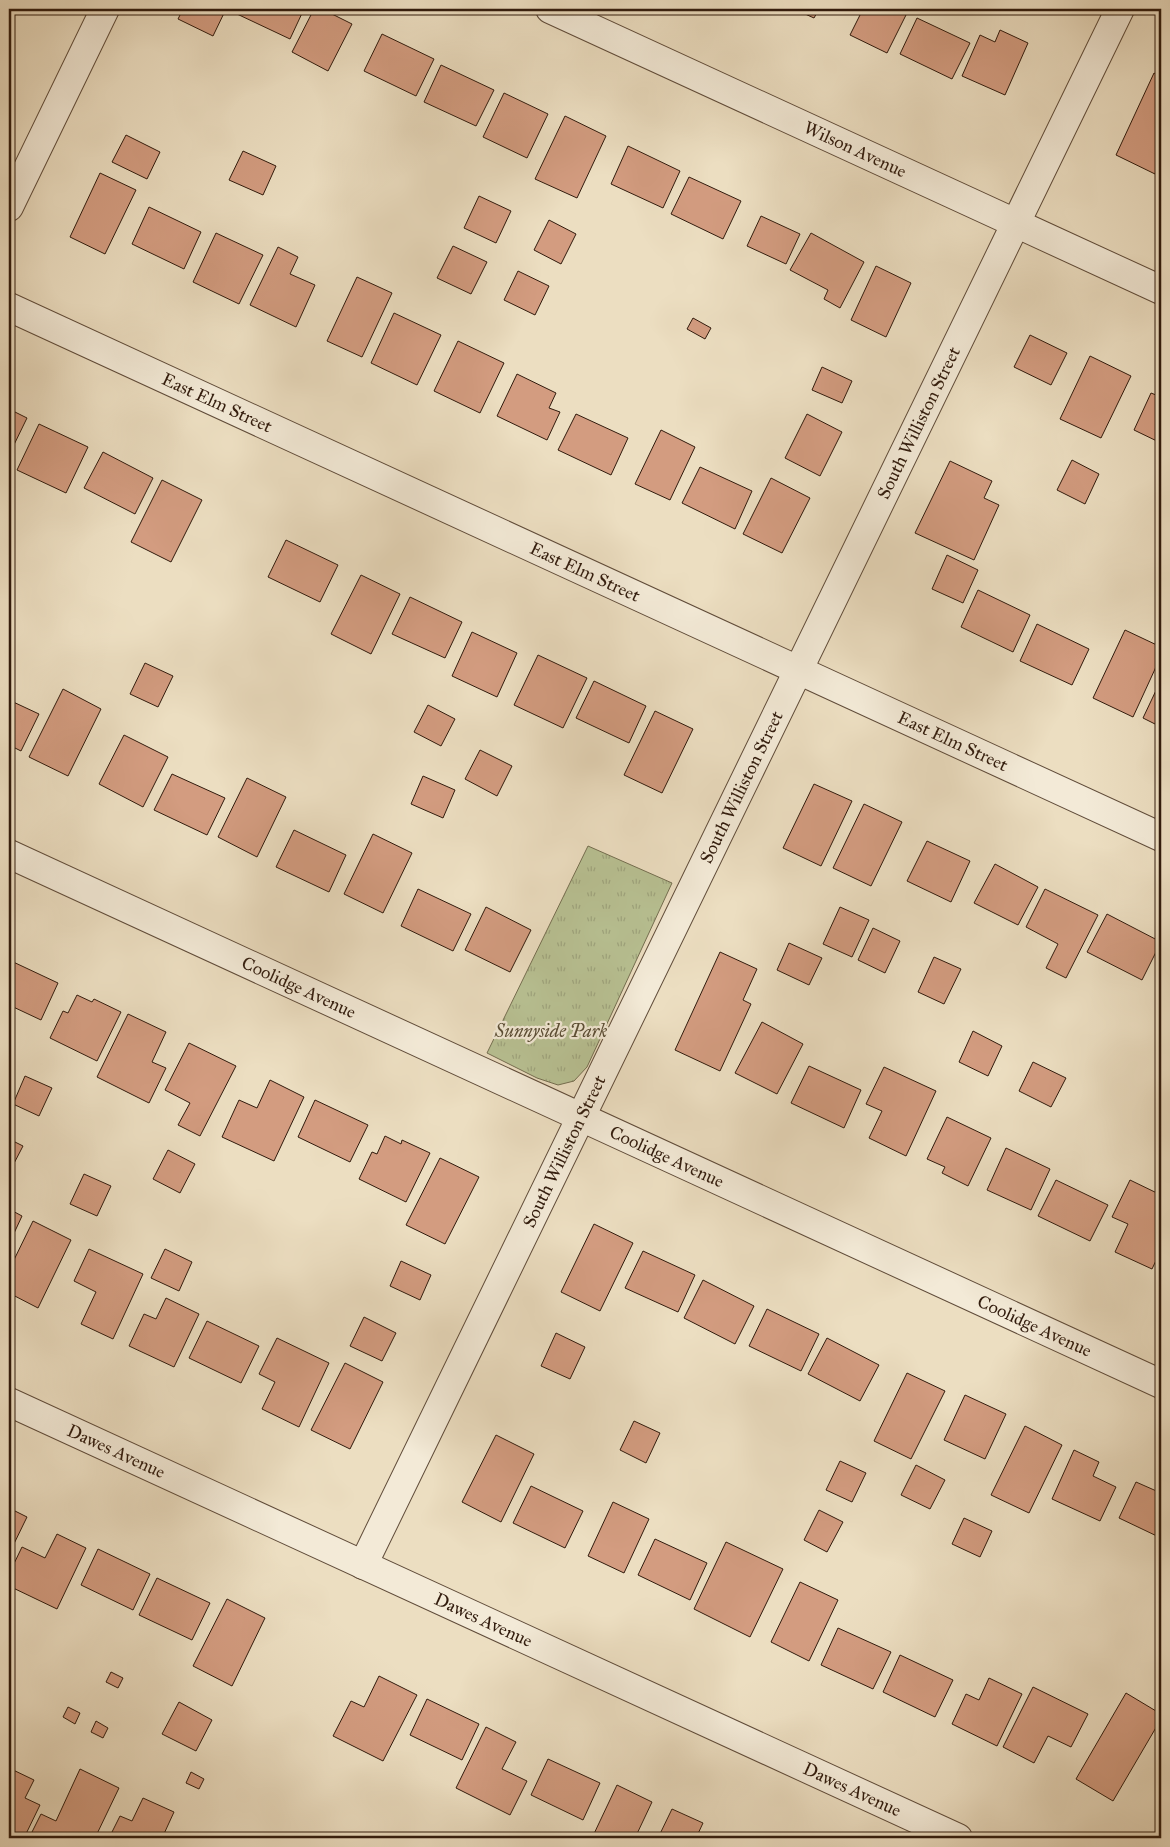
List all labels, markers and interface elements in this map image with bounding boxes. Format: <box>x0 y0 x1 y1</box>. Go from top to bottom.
street label: Wilson Avenue <box>800 116 910 182</box>
street label: South Williston Street <box>872 343 965 503</box>
street label: East Elm Street <box>158 368 276 438</box>
street label: East Elm Street <box>526 537 644 607</box>
street label: East Elm Street <box>894 706 1012 776</box>
street label: South Williston Street <box>695 707 788 867</box>
street label: Coolidge Avenue <box>238 952 359 1023</box>
park label: Sunnyside Park <box>494 1020 607 1042</box>
street label: South Williston Street <box>518 1071 611 1231</box>
street label: Coolidge Avenue <box>606 1121 727 1192</box>
street label: Coolidge Avenue <box>974 1290 1095 1362</box>
street label: Dawes Avenue <box>64 1419 169 1483</box>
street label: Dawes Avenue <box>431 1588 536 1652</box>
street label: Dawes Avenue <box>800 1757 905 1821</box>

